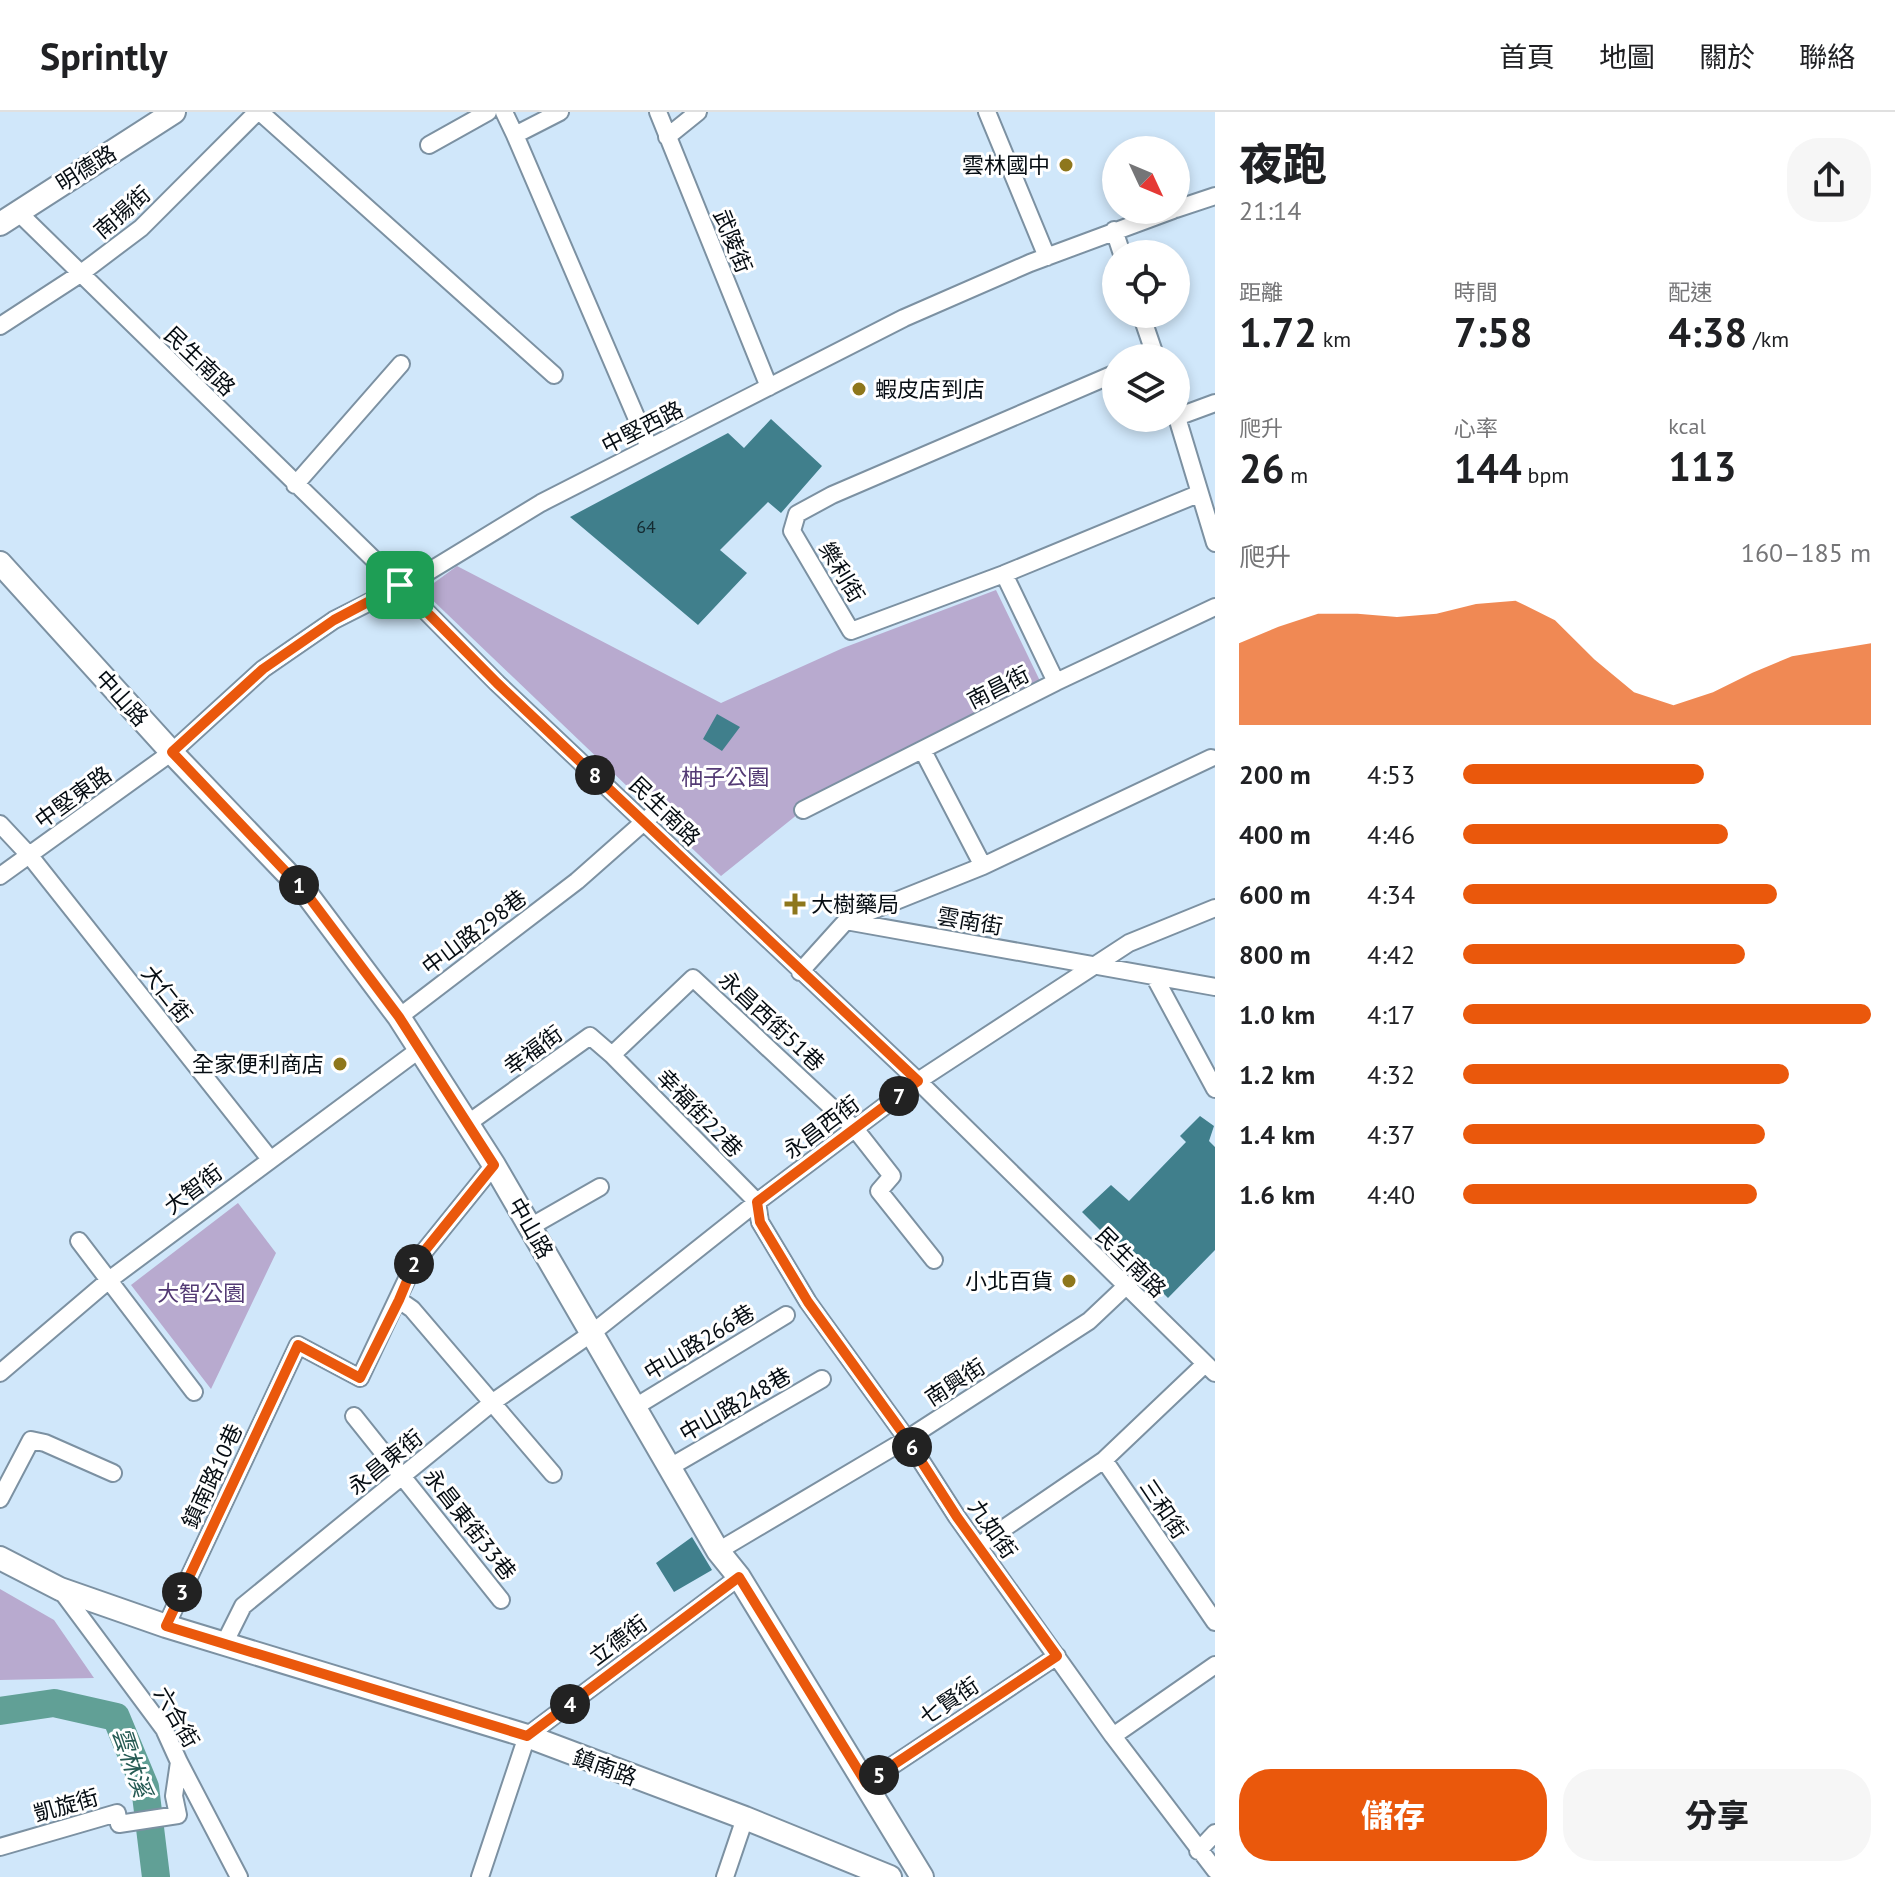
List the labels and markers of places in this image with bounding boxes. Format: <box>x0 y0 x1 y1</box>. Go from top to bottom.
place label: 雲林國中 <box>962 151 1050 179</box>
marker: 雲林國中 <box>1057 156 1075 174</box>
place label: 蝦皮店到店 <box>875 375 985 403</box>
marker: 蝦皮店到店 <box>850 380 868 398</box>
pin <box>366 551 434 619</box>
pin: 8 <box>575 755 615 795</box>
pin: 1 <box>279 865 319 905</box>
place label: 大樹藥局 <box>811 890 899 918</box>
marker: 大樹藥局 <box>786 895 804 913</box>
place label: 全家便利商店 <box>192 1050 324 1078</box>
marker: 全家便利商店 <box>331 1055 349 1073</box>
pin: 7 <box>879 1076 919 1116</box>
pin: 2 <box>394 1244 434 1284</box>
place label: 小北百貨 <box>965 1267 1053 1295</box>
marker: 小北百貨 <box>1060 1272 1078 1290</box>
pin: 6 <box>892 1427 932 1467</box>
pin: 3 <box>162 1572 202 1612</box>
pin: 4 <box>550 1684 590 1724</box>
pin: 5 <box>859 1755 899 1795</box>

